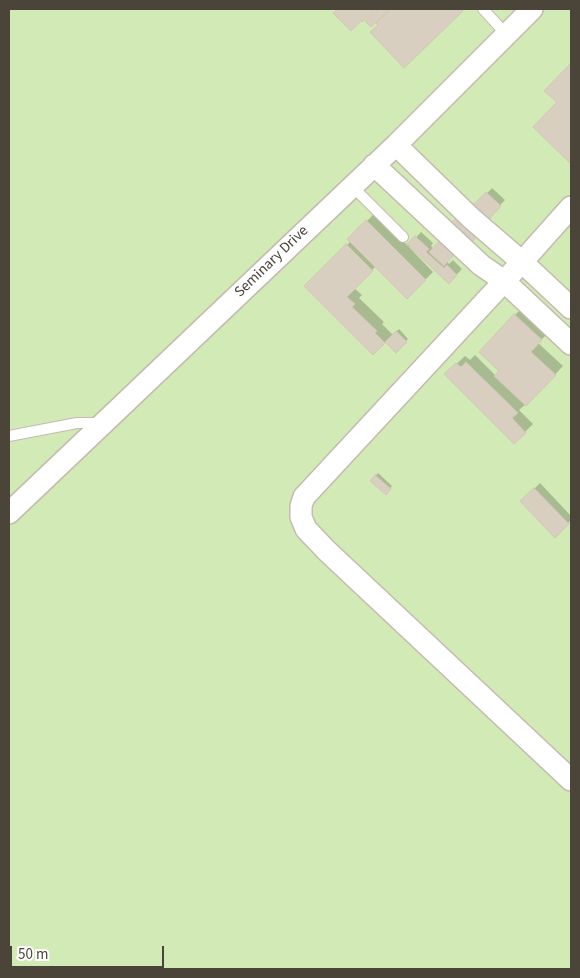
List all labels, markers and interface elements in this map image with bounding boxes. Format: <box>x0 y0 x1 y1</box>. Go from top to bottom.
street label: Seminary Drive <box>231 222 313 302</box>
scale bar <box>12 936 166 968</box>
text: 50 m <box>18 944 48 965</box>

